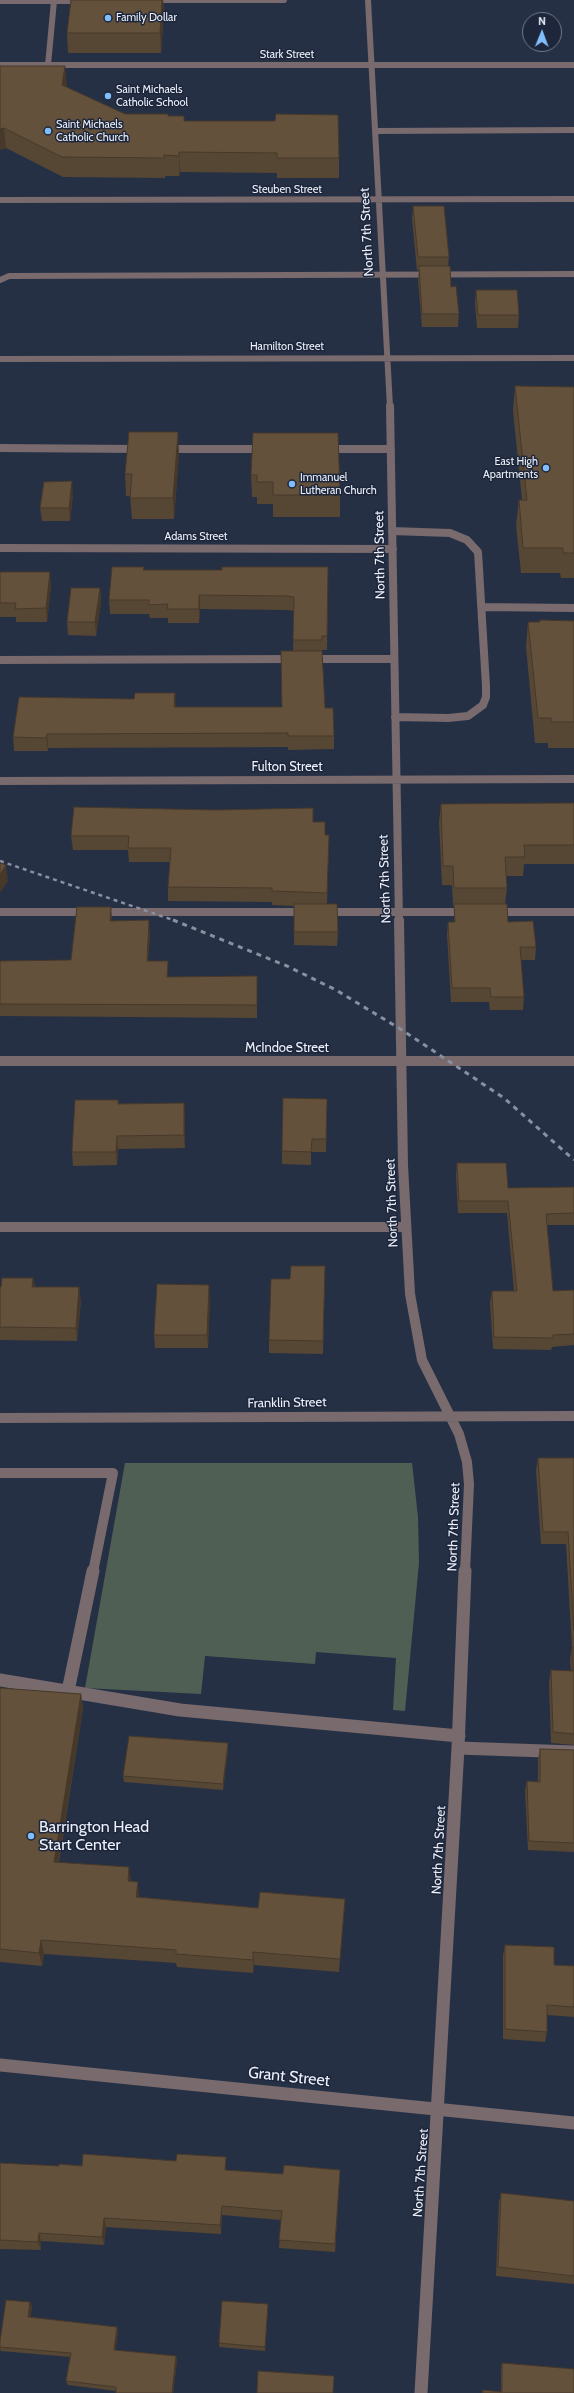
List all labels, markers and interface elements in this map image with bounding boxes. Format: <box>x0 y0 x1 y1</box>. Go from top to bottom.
place label: Family Dollar <box>116 11 177 25</box>
north arrow <box>522 12 562 52</box>
marker: Family Dollar <box>103 13 113 23</box>
text: N <box>538 14 546 28</box>
street label: Stark Street <box>260 48 314 62</box>
place label: Saint Michaels Catholic School <box>116 83 188 109</box>
marker: Saint Michaels Catholic School <box>103 91 113 101</box>
place label: Saint Michaels Catholic Church <box>56 118 129 144</box>
marker: Saint Michaels Catholic Church <box>43 126 53 136</box>
street label: Steuben Street <box>252 183 322 197</box>
street label: North 7th Street <box>357 187 377 277</box>
street label: Hamilton Street <box>250 340 324 354</box>
place label: East High Apartments <box>483 455 538 481</box>
marker: East High Apartments <box>541 463 551 473</box>
place label: Immanuel Lutheran Church <box>300 471 377 497</box>
marker: Immanuel Lutheran Church <box>287 479 297 489</box>
street label: North 7th Street <box>371 510 389 600</box>
street label: Adams Street <box>165 530 227 544</box>
street label: Fulton Street <box>251 759 323 775</box>
street label: North 7th Street <box>376 834 394 924</box>
street label: McIndoe Street <box>245 1040 329 1056</box>
street label: North 7th Street <box>383 1158 401 1248</box>
street label: Franklin Street <box>247 1395 327 1411</box>
street label: North 7th Street <box>445 1482 463 1572</box>
street label: North 7th Street <box>429 1805 449 1895</box>
place label: Barrington Head Start Center <box>39 1817 149 1855</box>
marker: Barrington Head Start Center <box>26 1831 36 1841</box>
street label: Grant Street <box>247 2063 331 2091</box>
street label: North 7th Street <box>410 2128 432 2218</box>

